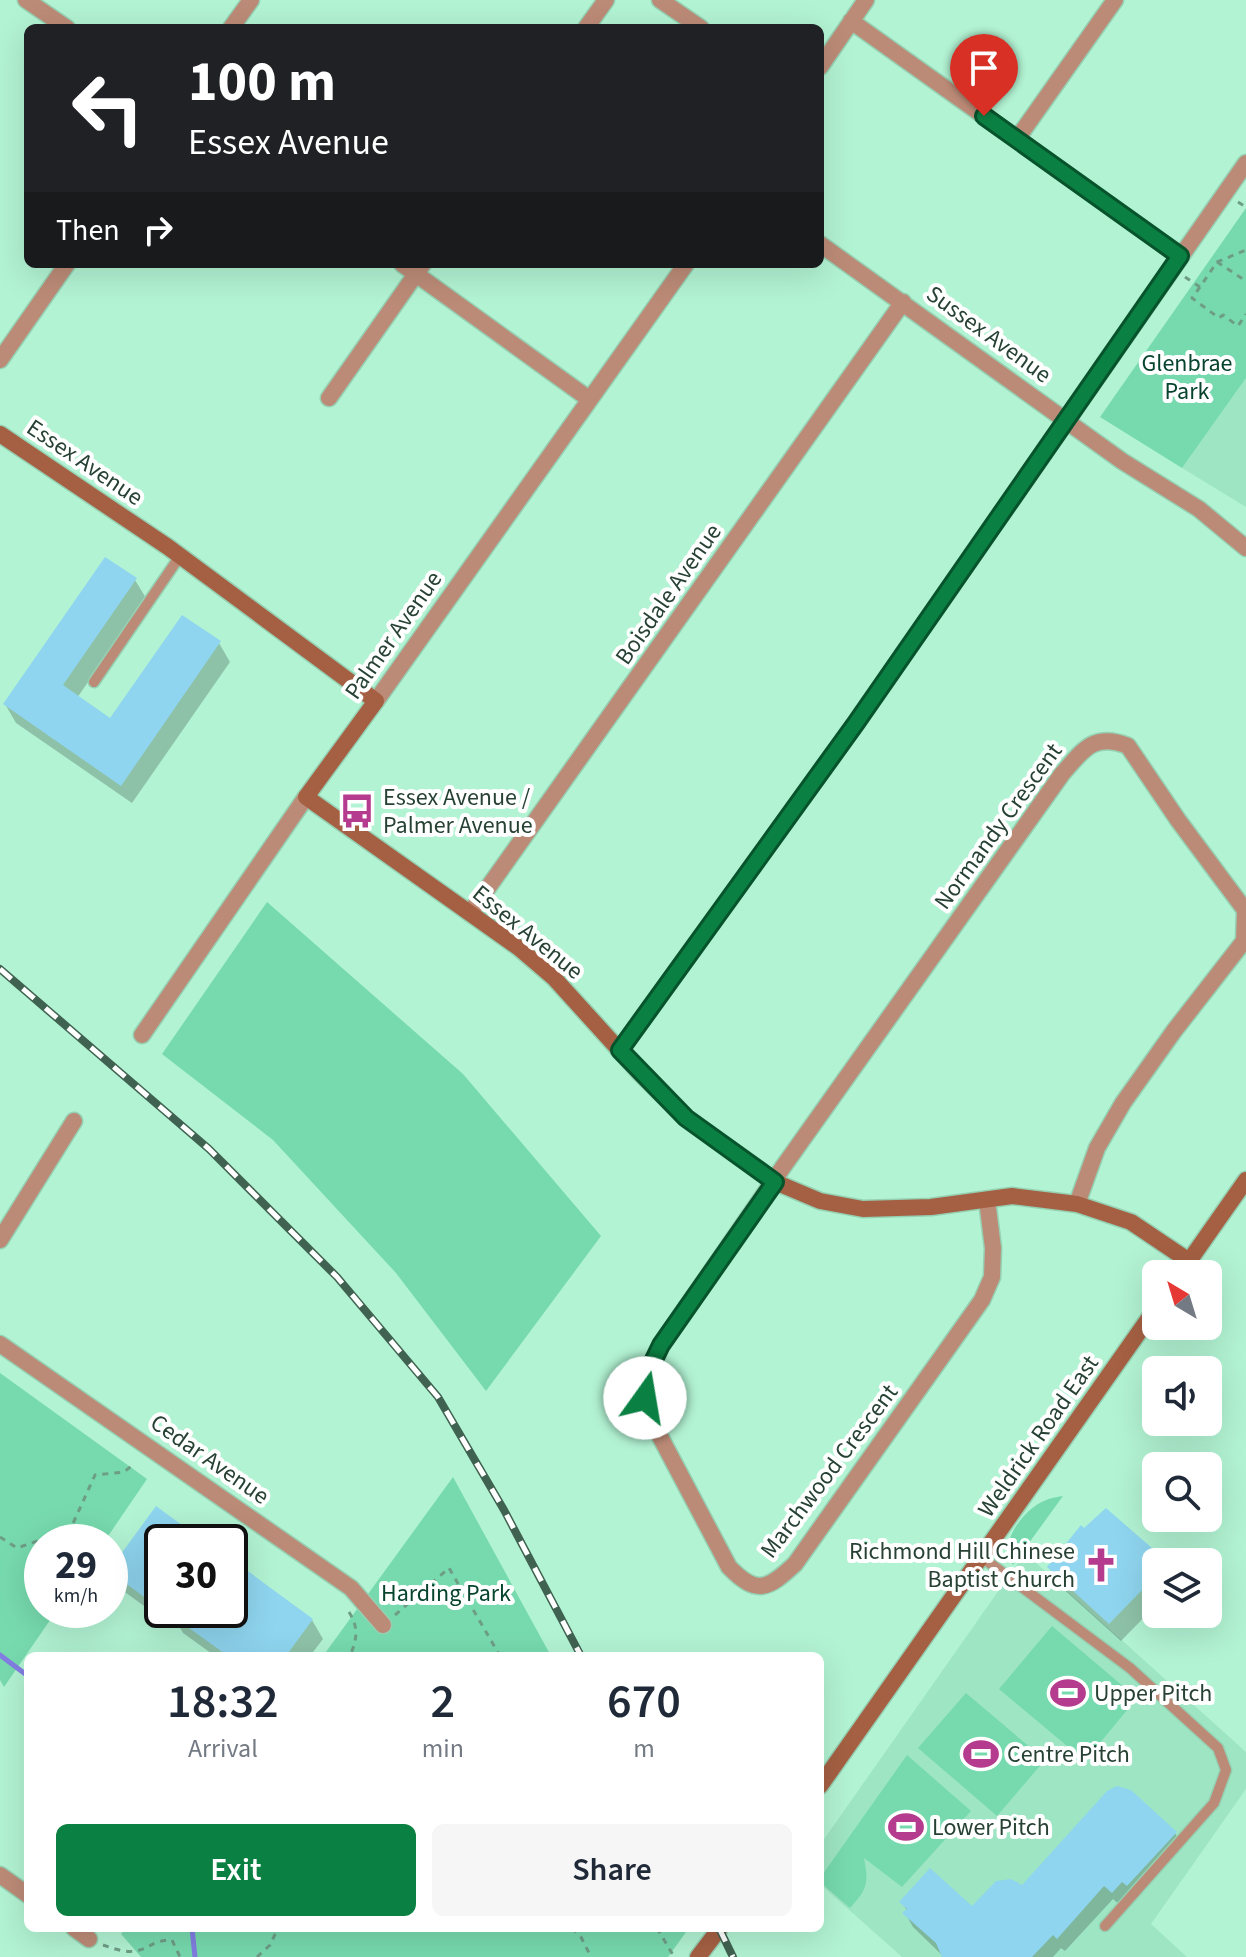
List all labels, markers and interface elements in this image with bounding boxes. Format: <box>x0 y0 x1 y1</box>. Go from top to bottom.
pin <box>950 34 1018 116</box>
text: 100 m <box>188 43 336 122</box>
icon: arrive <box>962 46 1006 90</box>
icon: left <box>56 56 160 160</box>
text: Essex Avenue <box>188 117 389 168</box>
icon: right <box>136 208 180 252</box>
text: Then <box>56 209 120 252</box>
street label: Sussex Avenue <box>919 277 1059 392</box>
park label: Glenbrae Park <box>1142 346 1233 409</box>
street label: Essex Avenue <box>19 410 150 514</box>
street label: Boisdale Avenue <box>607 517 730 672</box>
street label: Palmer Avenue <box>336 564 451 707</box>
street label: Normandy Crescent <box>926 736 1071 917</box>
place label: Essex Avenue / Palmer Avenue <box>383 780 533 843</box>
bus stop icon: Essex Avenue / Palmer Avenue <box>338 792 376 830</box>
street label: Essex Avenue <box>465 877 591 988</box>
north arrow <box>1142 1260 1222 1340</box>
map controls <box>1142 1260 1222 1628</box>
street label: Weldrick Road East <box>969 1348 1107 1524</box>
position arrow <box>603 1356 687 1440</box>
button: sound <box>1142 1356 1222 1436</box>
street label: Marchwood Crescent <box>752 1377 907 1566</box>
street label: Cedar Avenue <box>143 1405 276 1513</box>
button: search <box>1142 1452 1222 1532</box>
speed limit sign: 30 <box>144 1524 248 1628</box>
place label: Richmond Hill Chinese Baptist Church <box>849 1534 1075 1597</box>
text: 29 <box>55 1537 97 1594</box>
church icon: Richmond Hill Chinese Baptist Church <box>1082 1546 1120 1584</box>
button: layers <box>1142 1548 1222 1628</box>
park label: Harding Park <box>381 1576 511 1611</box>
text: km/h <box>54 1582 98 1610</box>
text: 18:32 <box>167 1668 279 1736</box>
text: 2 <box>431 1668 455 1736</box>
text: 670 <box>607 1668 681 1736</box>
sports icon: Upper Pitch <box>1049 1674 1087 1712</box>
place label: Upper Pitch <box>1094 1676 1212 1711</box>
text: Arrival <box>188 1730 258 1767</box>
text: min <box>422 1730 464 1767</box>
text: m <box>633 1730 655 1767</box>
sports icon: Centre Pitch <box>962 1735 1000 1773</box>
place label: Centre Pitch <box>1007 1737 1130 1772</box>
sports icon: Lower Pitch <box>887 1808 925 1846</box>
place label: Lower Pitch <box>932 1810 1050 1845</box>
button: Exit <box>56 1824 416 1916</box>
button: Share <box>432 1824 792 1916</box>

